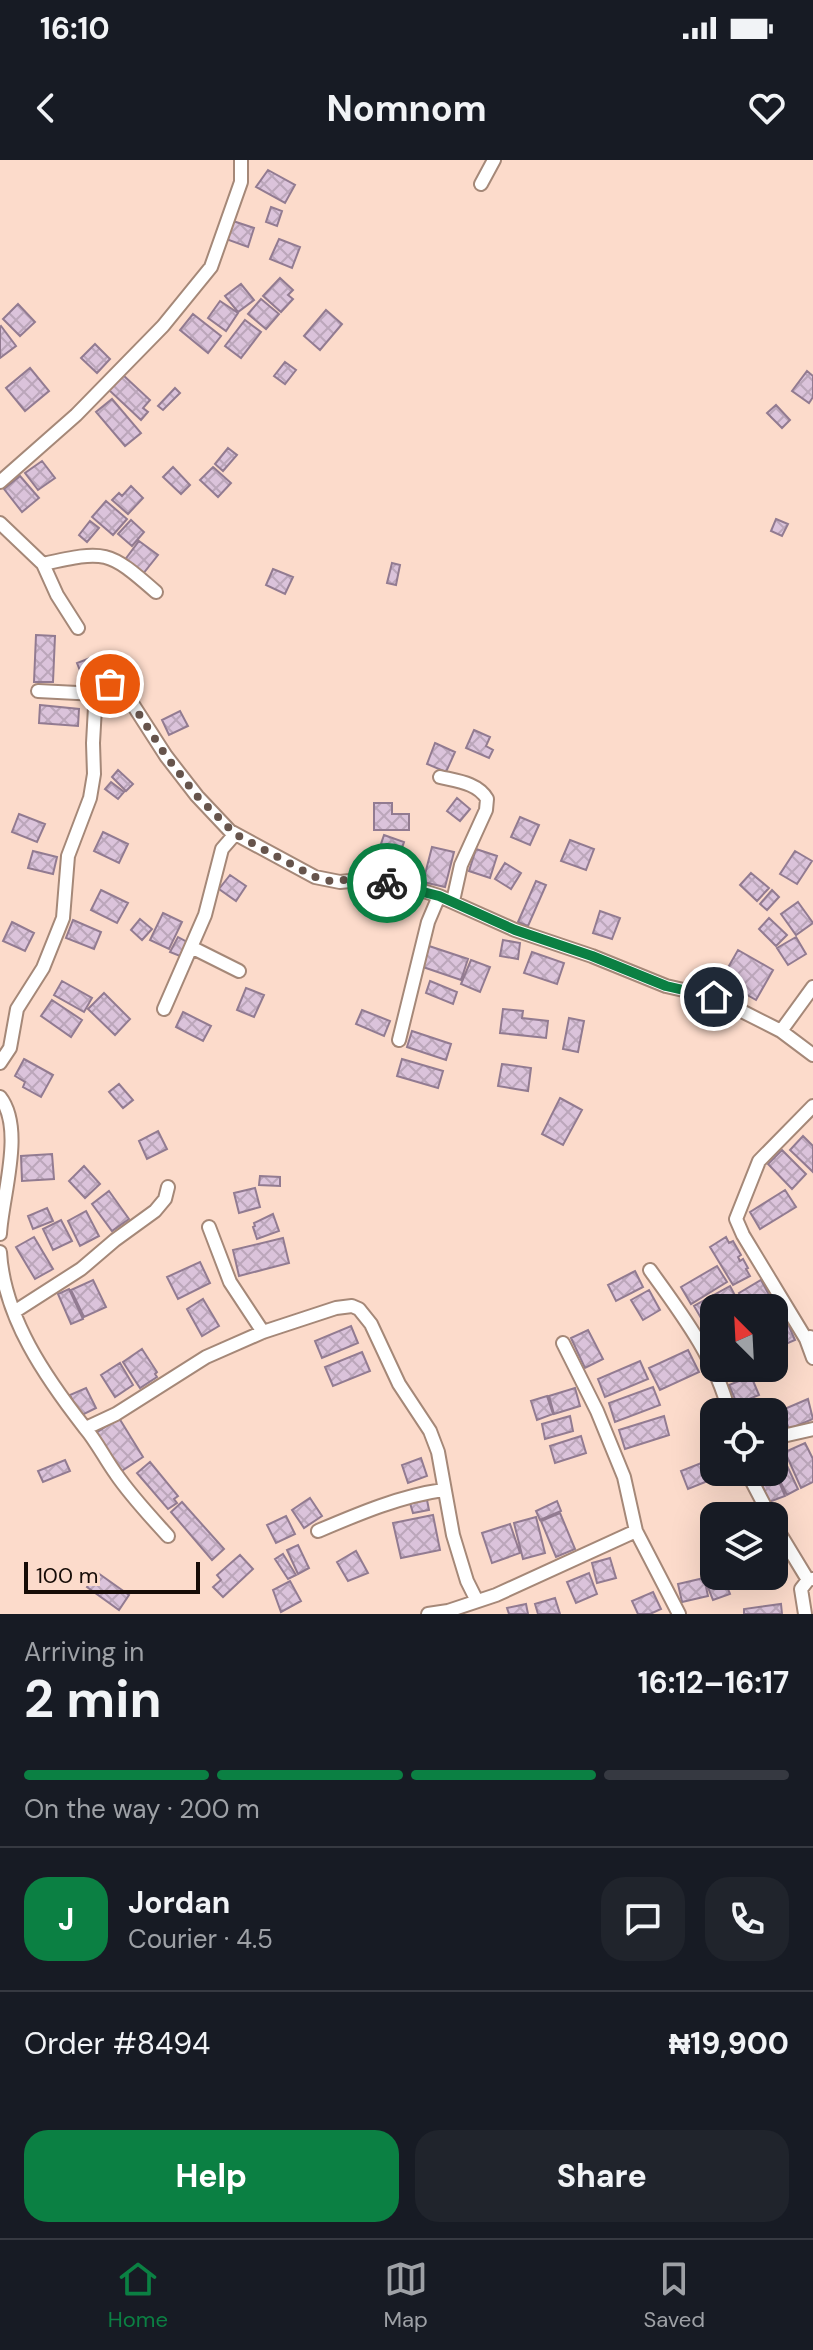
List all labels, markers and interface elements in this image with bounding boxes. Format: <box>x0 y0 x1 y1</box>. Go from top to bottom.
text: 16:10 <box>40 9 110 48</box>
text: Nomnom <box>326 85 487 132</box>
icon: back <box>24 86 68 130</box>
icon: heart <box>745 86 789 130</box>
pin <box>76 650 144 718</box>
icon: bag <box>88 662 132 706</box>
courier <box>347 843 427 923</box>
icon: bike <box>365 861 409 905</box>
pin <box>680 963 748 1031</box>
icon: home <box>692 975 736 1019</box>
north arrow <box>700 1294 788 1382</box>
map controls <box>700 1294 788 1590</box>
button: locate <box>700 1398 788 1486</box>
button: layers <box>700 1502 788 1590</box>
scale bar <box>24 1558 200 1594</box>
text: 100 m <box>36 1561 98 1590</box>
text: Arriving in <box>24 1635 144 1669</box>
text: 16:12–16:17 <box>638 1663 789 1702</box>
text: 2 min <box>24 1665 162 1733</box>
text: On the way · 200 m <box>24 1792 260 1826</box>
button: chat <box>601 1877 685 1961</box>
button: phone <box>705 1877 789 1961</box>
text: Jordan <box>128 1883 230 1922</box>
text: J <box>58 1900 74 1939</box>
text: Courier · 4.5 <box>128 1922 273 1956</box>
text: Order #8494 <box>24 2024 210 2063</box>
text: ₦19,900 <box>669 2024 789 2063</box>
button: Help <box>24 2130 399 2222</box>
button: Share <box>415 2130 789 2222</box>
tab: Home <box>108 2257 168 2334</box>
tab: Map <box>384 2257 428 2334</box>
tab: Saved <box>643 2257 705 2334</box>

